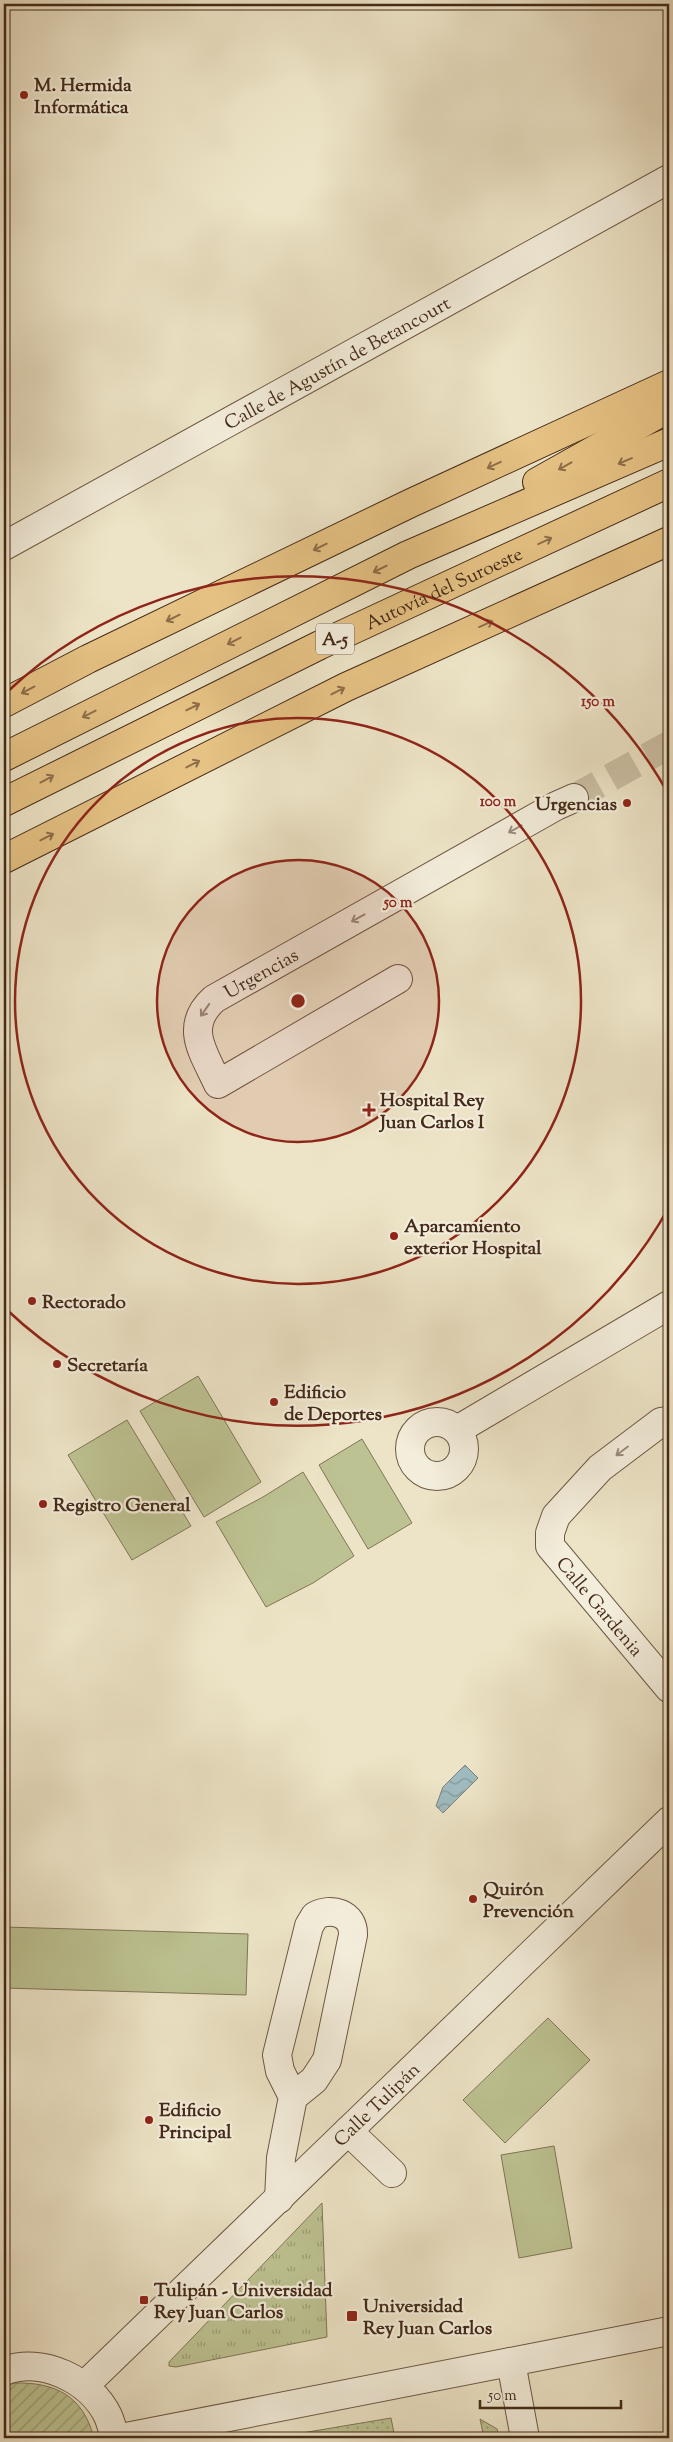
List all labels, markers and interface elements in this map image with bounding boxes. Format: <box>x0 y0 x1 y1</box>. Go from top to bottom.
place label: M. Hermida Informática <box>34 73 132 122</box>
marker: M. Hermida Informática <box>18 89 30 101</box>
street label: Calle de Agustín de Betancourt <box>220 291 456 438</box>
one-way arrow <box>617 457 632 466</box>
one-way arrow <box>487 461 502 470</box>
one-way arrow <box>558 461 573 471</box>
one-way arrow <box>537 536 552 545</box>
street label: Autovía del Suroeste <box>362 542 528 638</box>
one-way arrow <box>313 543 328 552</box>
one-way arrow <box>373 565 388 574</box>
one-way arrow <box>166 613 181 623</box>
one-way arrow <box>478 619 493 628</box>
road number: A-5 <box>316 624 354 654</box>
one-way arrow <box>227 637 242 647</box>
one-way arrow <box>21 686 36 695</box>
one-way arrow <box>330 686 345 695</box>
text: 150 m <box>581 692 615 713</box>
one-way arrow <box>185 702 200 711</box>
one-way arrow <box>82 710 97 719</box>
one-way arrow <box>185 759 200 769</box>
one-way arrow <box>39 774 54 783</box>
text: 100 m <box>480 792 517 813</box>
place label: Urgencias <box>535 792 618 819</box>
marker: Urgencias <box>621 797 633 809</box>
one-way arrow <box>508 825 523 835</box>
one-way arrow <box>40 832 55 842</box>
text: 50 m <box>383 893 413 914</box>
one-way arrow <box>352 913 366 923</box>
street label: Urgencias <box>220 943 304 1007</box>
centre of rings <box>289 992 307 1010</box>
one-way arrow <box>200 1003 210 1017</box>
place label: Hospital Rey Juan Carlos I <box>378 1088 485 1137</box>
marker: Hospital Rey Juan Carlos I <box>362 1103 376 1117</box>
place label: Aparcamiento exterior Hospital <box>404 1214 542 1263</box>
marker: Aparcamiento exterior Hospital <box>388 1230 400 1242</box>
place label: Rectorado <box>42 1290 126 1317</box>
marker: Rectorado <box>26 1295 38 1307</box>
place label: Secretaría <box>67 1353 148 1380</box>
marker: Secretaría <box>51 1358 63 1370</box>
place label: Edificio de Deportes <box>284 1380 383 1429</box>
marker: Edificio de Deportes <box>268 1396 280 1408</box>
one-way arrow <box>616 1446 629 1457</box>
place label: Registro General <box>53 1493 191 1520</box>
marker: Registro General <box>37 1498 49 1510</box>
street label: Calle Gardenia <box>549 1552 648 1664</box>
place label: Quirón Prevención <box>483 1877 575 1926</box>
marker: Quirón Prevención <box>467 1893 479 1905</box>
street label: Calle Tulipán <box>328 2057 427 2154</box>
place label: Edificio Principal <box>159 2098 232 2147</box>
marker: Edificio Principal <box>143 2114 155 2126</box>
place label: Tulipán - Universidad Rey Juan Carlos <box>154 2278 333 2327</box>
marker: Tulipán - Universidad Rey Juan Carlos <box>138 2294 150 2306</box>
place label: Universidad Rey Juan Carlos <box>363 2294 493 2343</box>
marker: Universidad Rey Juan Carlos <box>345 2309 359 2323</box>
scale bar <box>480 2377 622 2409</box>
text: 50 m <box>487 2386 517 2407</box>

